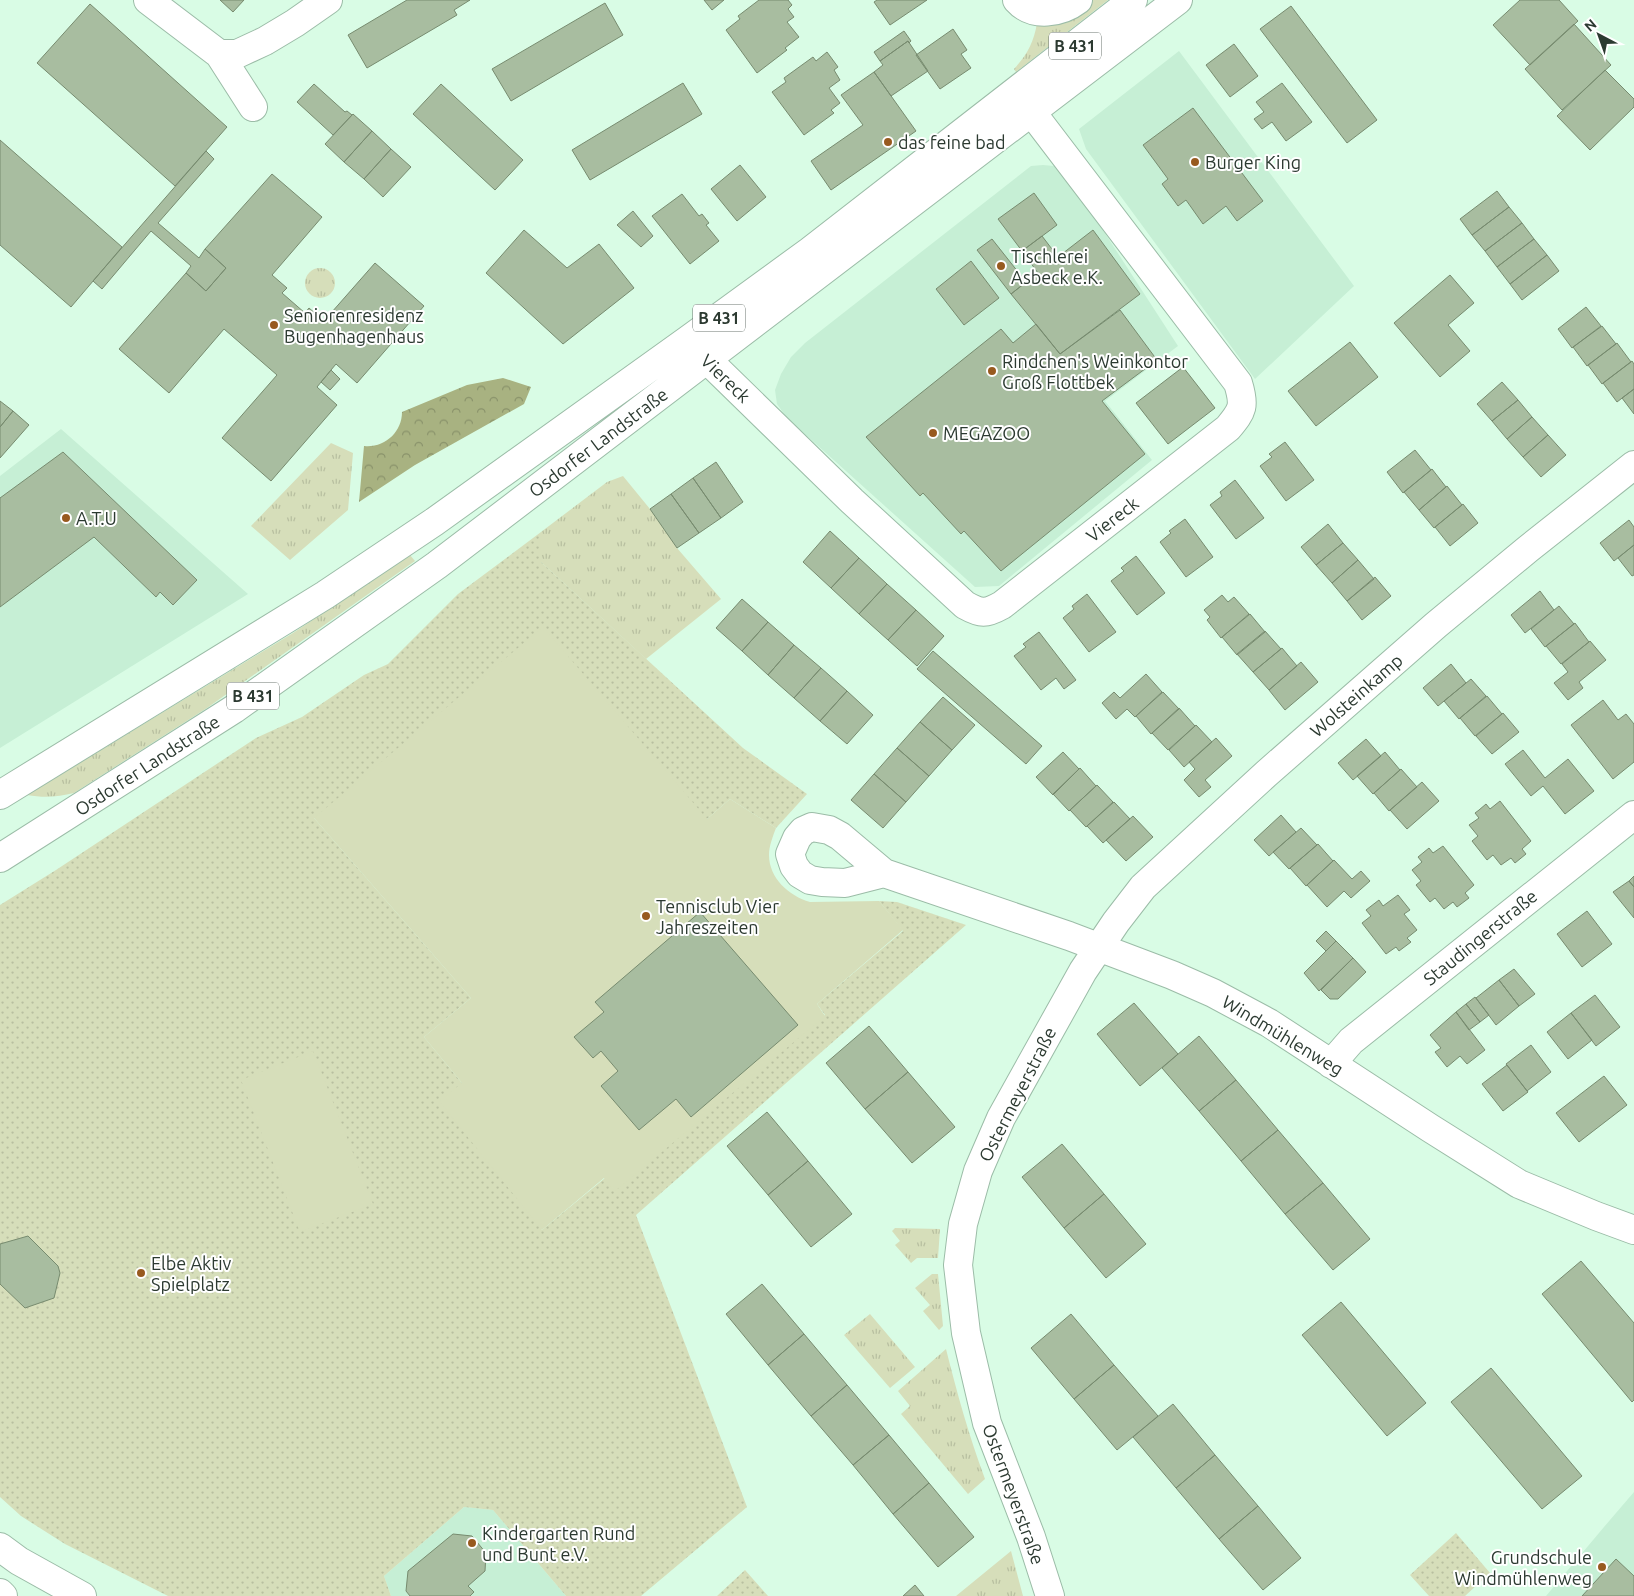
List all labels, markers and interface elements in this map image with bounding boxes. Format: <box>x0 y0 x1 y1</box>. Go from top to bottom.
north arrow <box>1574 10 1624 60</box>
text: N <box>1581 16 1600 35</box>
road number: B 431 <box>1049 32 1101 59</box>
place label: das feine bad <box>898 132 1006 152</box>
marker: das feine bad <box>882 136 894 148</box>
place label: Burger King <box>1205 152 1301 172</box>
marker: Burger King <box>1189 156 1201 168</box>
place label: Tischlerei Asbeck e.K. <box>1011 246 1103 287</box>
marker: Tischlerei Asbeck e.K. <box>995 260 1007 272</box>
road number: B 431 <box>693 304 745 332</box>
place label: Seniorenresidenz Bugenhagenhaus <box>284 305 424 346</box>
marker: Seniorenresidenz Bugenhagenhaus <box>268 319 280 331</box>
street label: Viereck <box>697 350 755 406</box>
place label: Rindchen's Weinkontor Groß Flottbek <box>1002 351 1188 392</box>
marker: Rindchen's Weinkontor Groß Flottbek <box>986 365 998 377</box>
street label: Osdorfer Landstraße <box>525 383 671 501</box>
place label: MEGAZOO <box>943 423 1030 443</box>
marker: MEGAZOO <box>927 427 939 439</box>
street label: Viereck <box>1082 492 1142 546</box>
place label: A.T.U <box>76 508 117 528</box>
marker: A.T.U <box>60 512 72 524</box>
street label: Wolsteinkamp <box>1306 650 1406 740</box>
road number: B 431 <box>227 682 279 709</box>
street label: Osdorfer Landstraße <box>71 711 223 819</box>
street label: Staudingerstraße <box>1419 885 1541 989</box>
place label: Tennisclub Vier Jahreszeiten <box>656 896 779 937</box>
marker: Tennisclub Vier Jahreszeiten <box>640 910 652 922</box>
street label: Windmühlenweg <box>1219 991 1347 1079</box>
street label: Ostermeyerstraße <box>974 1023 1060 1165</box>
place label: Elbe Aktiv Spielplatz <box>151 1253 232 1294</box>
marker: Elbe Aktiv Spielplatz <box>135 1267 147 1279</box>
street label: Ostermeyerstraße <box>979 1421 1049 1567</box>
place label: Kindergarten Rund und Bunt e.V. <box>482 1523 635 1564</box>
marker: Kindergarten Rund und Bunt e.V. <box>466 1537 478 1549</box>
place label: Grundschule Windmühlenweg <box>1455 1547 1592 1588</box>
marker: Grundschule Windmühlenweg <box>1596 1561 1608 1573</box>

